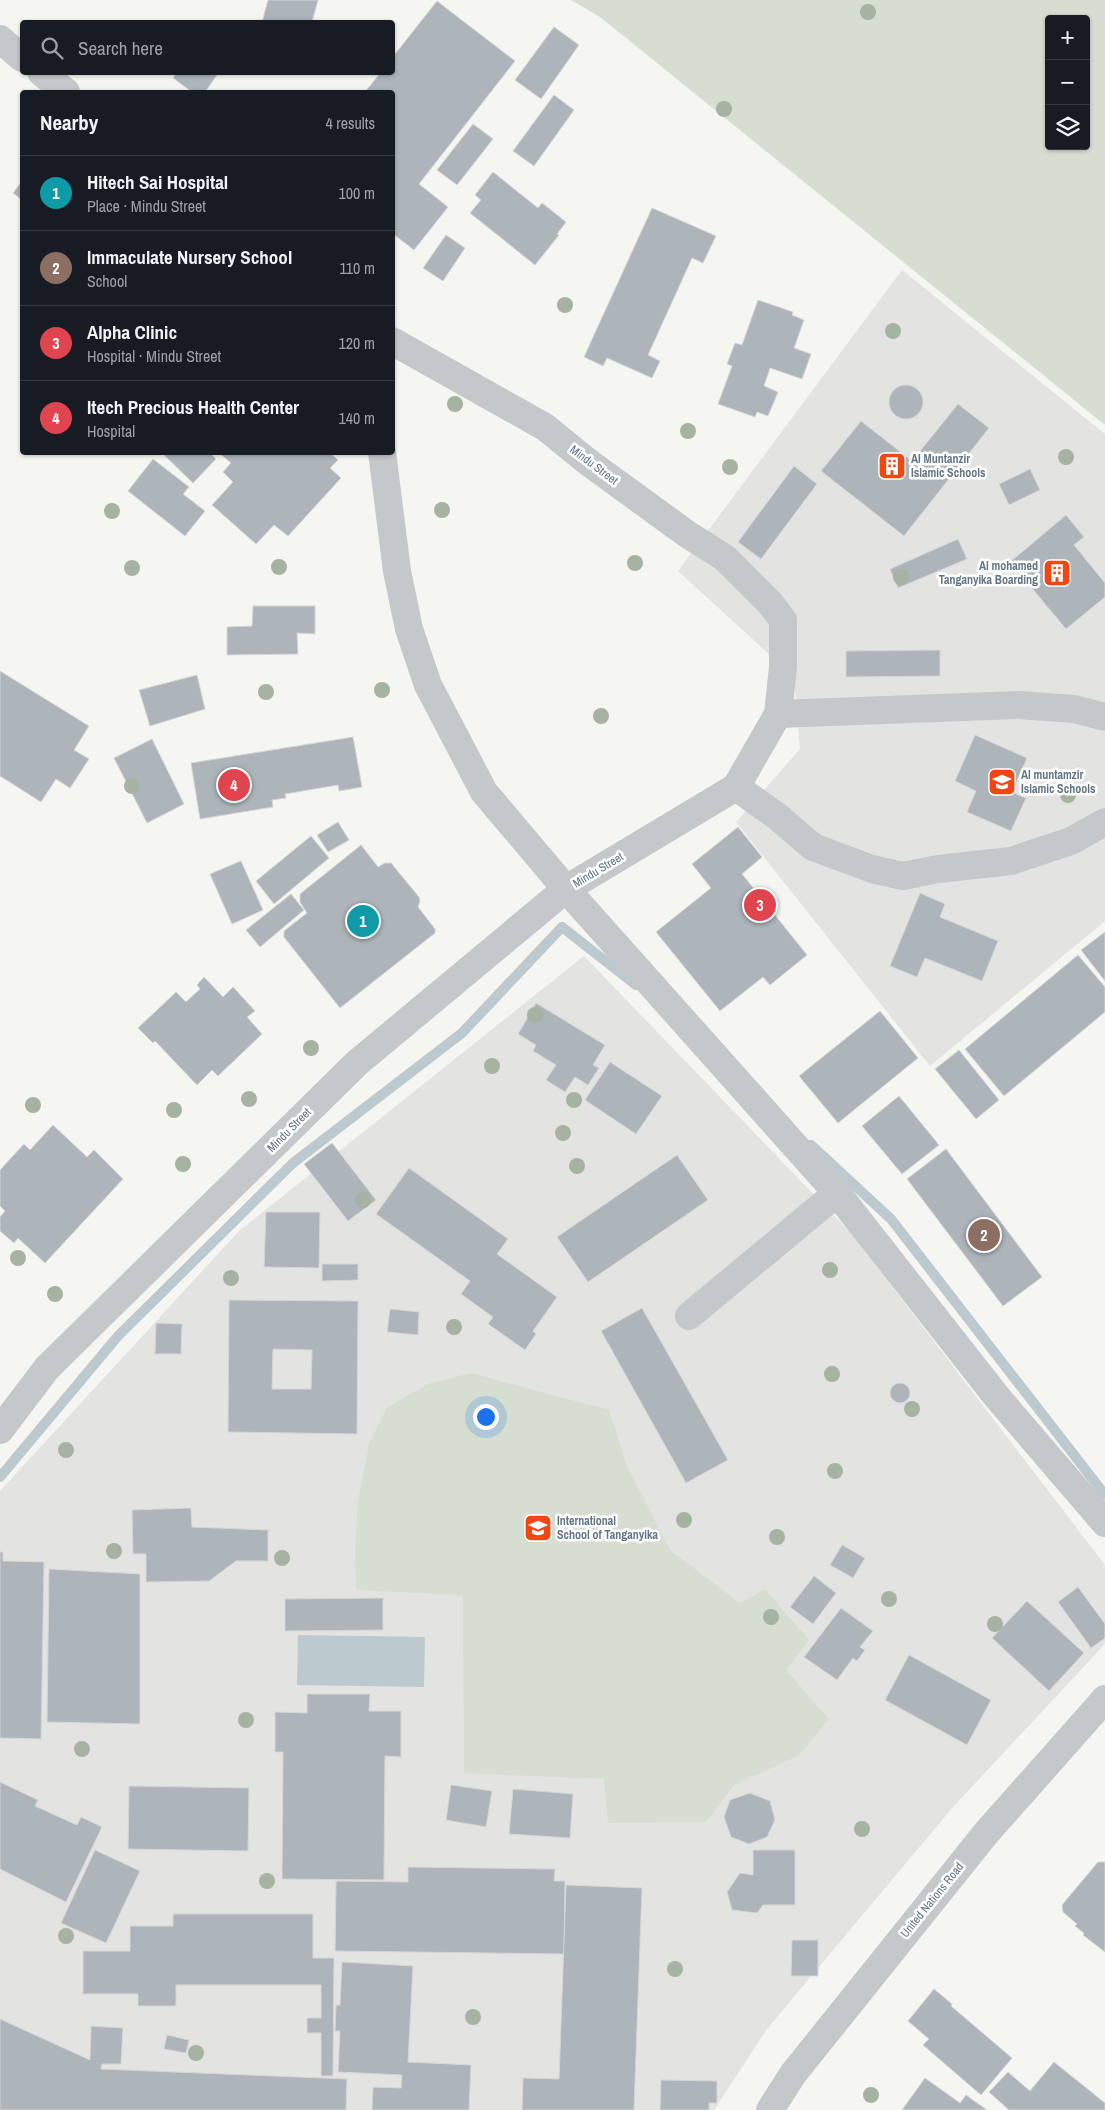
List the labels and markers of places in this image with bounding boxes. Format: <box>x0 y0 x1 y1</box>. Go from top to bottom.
building icon: Al Muntanzir Islamic Schools <box>877 451 907 481</box>
place label: Al Muntanzir Islamic Schools <box>911 451 986 481</box>
place label: Al mohamed Tanganyika Boarding <box>939 558 1038 588</box>
building icon: Al mohamed Tanganyika Boarding <box>1042 558 1072 588</box>
pin: 4 <box>218 766 250 804</box>
school or university icon: Al muntamzir Islamic Schools <box>987 767 1017 797</box>
place label: Al muntamzir Islamic Schools <box>1021 767 1096 797</box>
pin: 3 <box>744 886 776 924</box>
pin: 1 <box>347 902 379 940</box>
pin: 2 <box>968 1216 1000 1254</box>
school or university icon: International School of Tanganyika <box>523 1513 553 1543</box>
place label: International School of Tanganyika <box>557 1513 659 1543</box>

